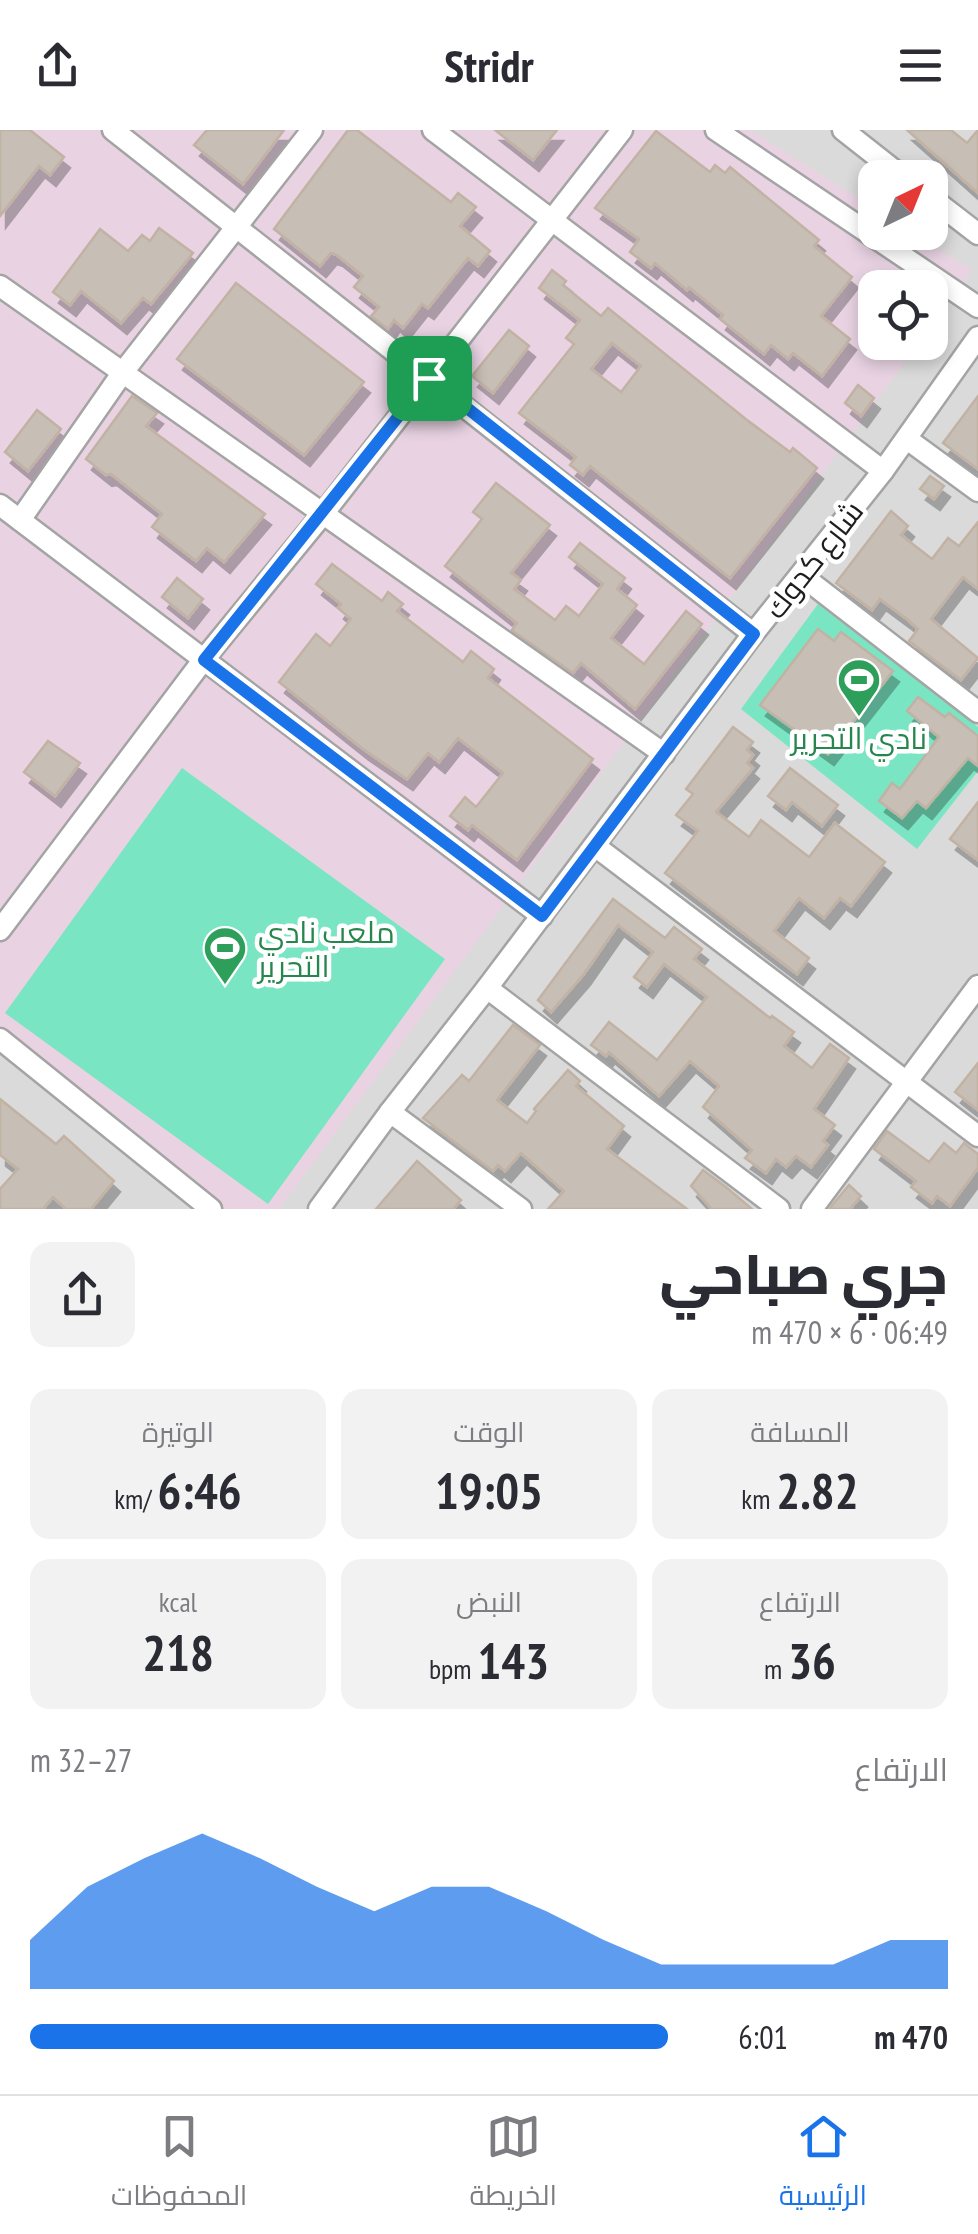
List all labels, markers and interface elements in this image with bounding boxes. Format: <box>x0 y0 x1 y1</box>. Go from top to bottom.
text: Stridr <box>444 36 534 94</box>
icon: share <box>30 38 85 93</box>
icon: menu <box>893 38 948 93</box>
north arrow <box>858 160 948 250</box>
map controls <box>858 160 948 360</box>
button: locate <box>858 270 948 360</box>
pin <box>387 336 472 421</box>
icon: arrive <box>402 351 457 406</box>
street label: شارع كدوك <box>755 492 873 627</box>
sports icon: نادي التحرير <box>836 657 882 718</box>
place label: نادي التحرير <box>789 718 927 762</box>
place label: ملعب نادي التحرير <box>256 912 395 985</box>
sports icon: ملعب نادي التحرير <box>202 925 248 986</box>
text: جري صباحي <box>659 1238 948 1309</box>
button: share <box>30 1242 135 1347</box>
text: 06:49 · 6 × 470 m <box>751 1311 948 1353</box>
text: الوتيرة <box>142 1413 214 1450</box>
text: الوقت <box>453 1413 525 1450</box>
text: المسافة <box>750 1413 850 1450</box>
text: 6:46 <box>158 1458 242 1523</box>
text: 19:05 <box>435 1458 543 1523</box>
text: 2.82 <box>776 1458 859 1523</box>
text: /km <box>114 1480 158 1517</box>
text: km <box>741 1480 776 1517</box>
text: kcal <box>159 1583 197 1620</box>
text: النبض <box>456 1583 522 1620</box>
text: الارتفاع <box>759 1583 841 1620</box>
text: 218 <box>142 1620 214 1685</box>
text: 143 <box>477 1628 549 1693</box>
text: 36 <box>788 1628 836 1693</box>
text: bpm <box>429 1650 477 1687</box>
text: m <box>764 1650 788 1687</box>
text: 27–32 m <box>30 1739 132 1781</box>
text: الارتفاع <box>854 1748 948 1790</box>
text: 6:01 <box>738 2016 788 2058</box>
text: 470 m <box>874 2016 948 2058</box>
tab: المحفوظات <box>111 2109 247 2221</box>
tab: الخريطة <box>470 2109 557 2221</box>
tab: الرئيسية <box>779 2109 867 2221</box>

